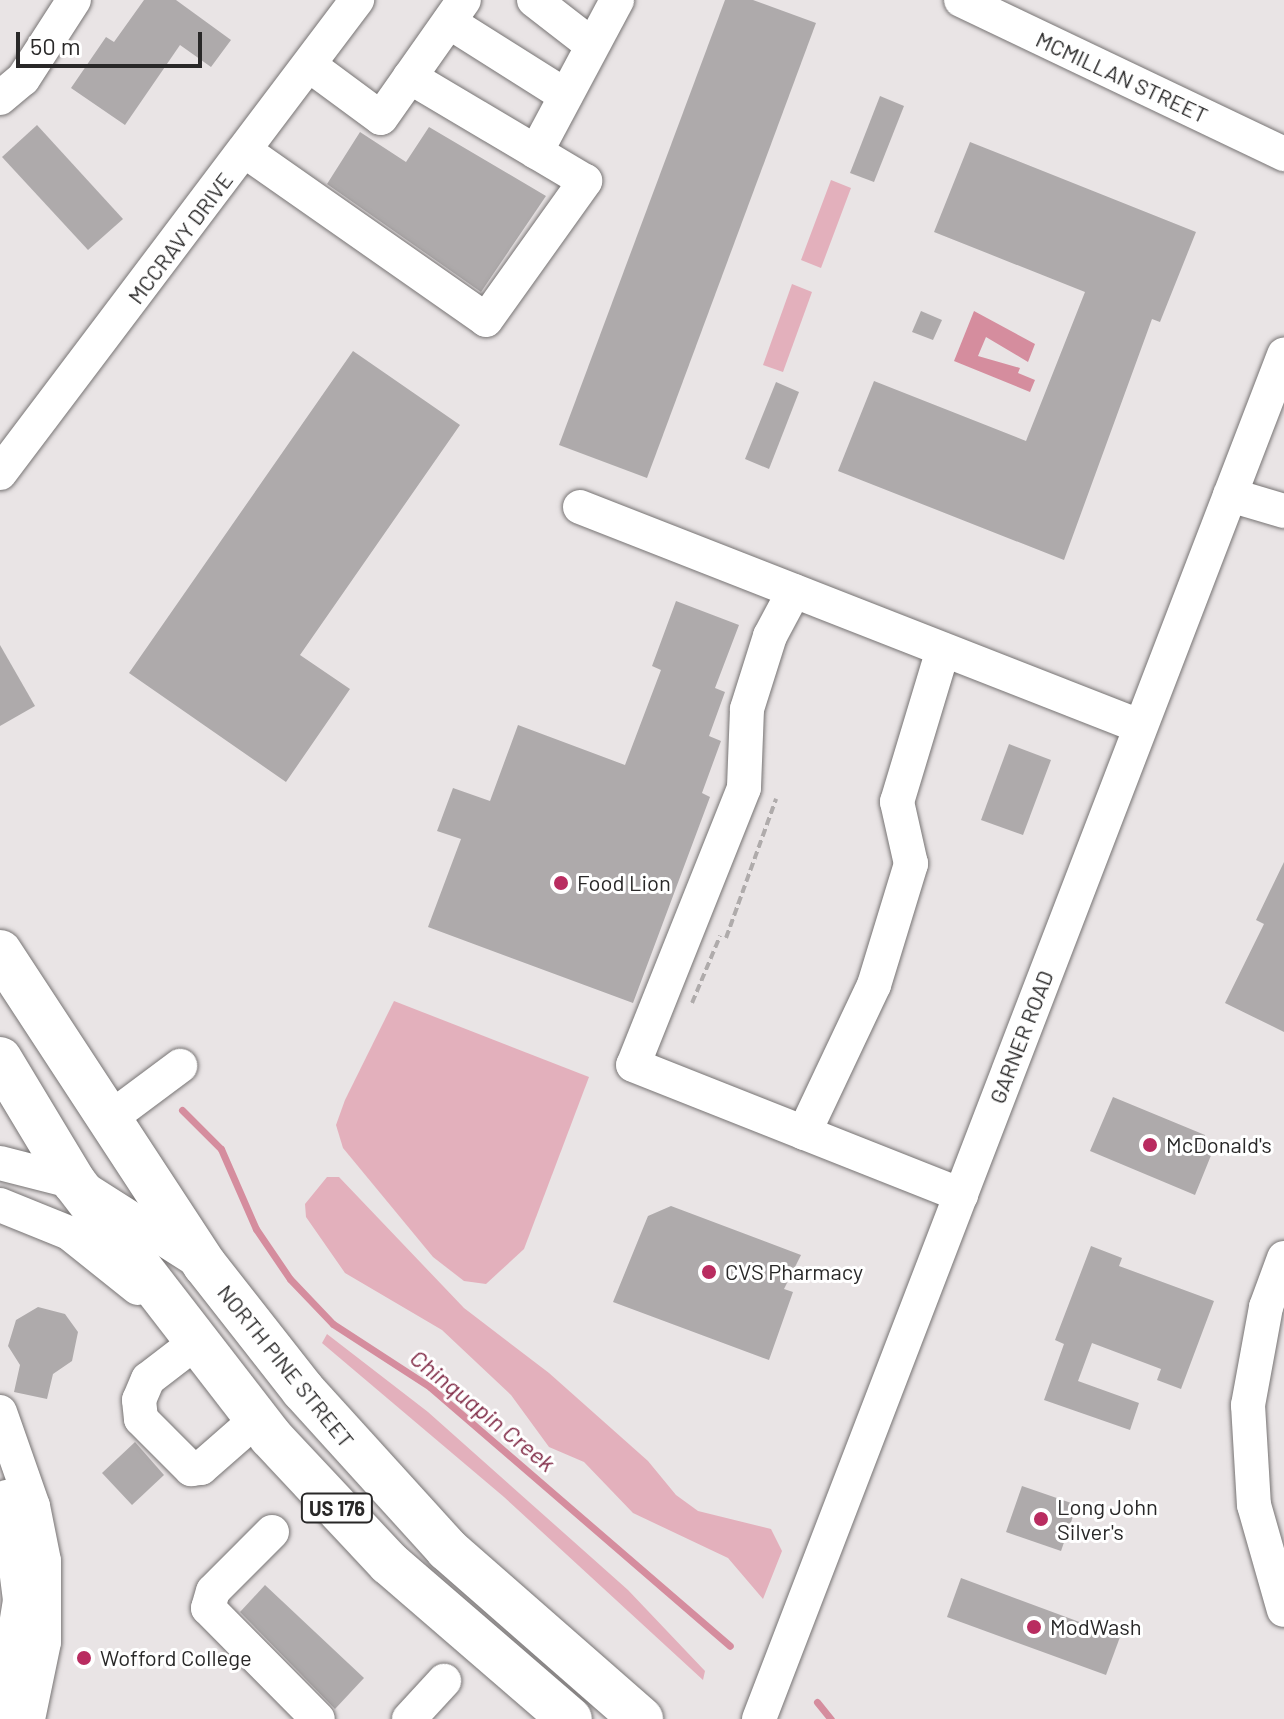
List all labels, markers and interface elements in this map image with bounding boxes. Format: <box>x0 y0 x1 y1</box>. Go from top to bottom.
scale bar <box>20 16 206 66</box>
street label: MCMILLAN STREET <box>1032 26 1212 128</box>
text: 50 m <box>30 31 81 60</box>
street label: MCCRAVY DRIVE <box>122 167 238 309</box>
place label: Food Lion <box>577 870 671 896</box>
marker: Food Lion <box>552 874 570 892</box>
street label: GARNER ROAD <box>984 967 1058 1107</box>
place label: McDonald's <box>1166 1132 1272 1158</box>
marker: McDonald's <box>1141 1136 1159 1154</box>
place label: CVS Pharmacy <box>725 1259 863 1285</box>
marker: CVS Pharmacy <box>700 1263 718 1281</box>
street label: NORTH PINE STREET <box>212 1279 360 1453</box>
water label: Chinquapin Creek <box>405 1343 561 1477</box>
road number: US 176 <box>299 1492 375 1524</box>
place label: Long John Silver's <box>1057 1493 1158 1544</box>
marker: Long John Silver's <box>1032 1510 1050 1528</box>
place label: ModWash <box>1050 1614 1142 1640</box>
marker: ModWash <box>1025 1618 1043 1636</box>
place label: Wofford College <box>100 1645 252 1671</box>
marker: Wofford College <box>75 1649 93 1667</box>

